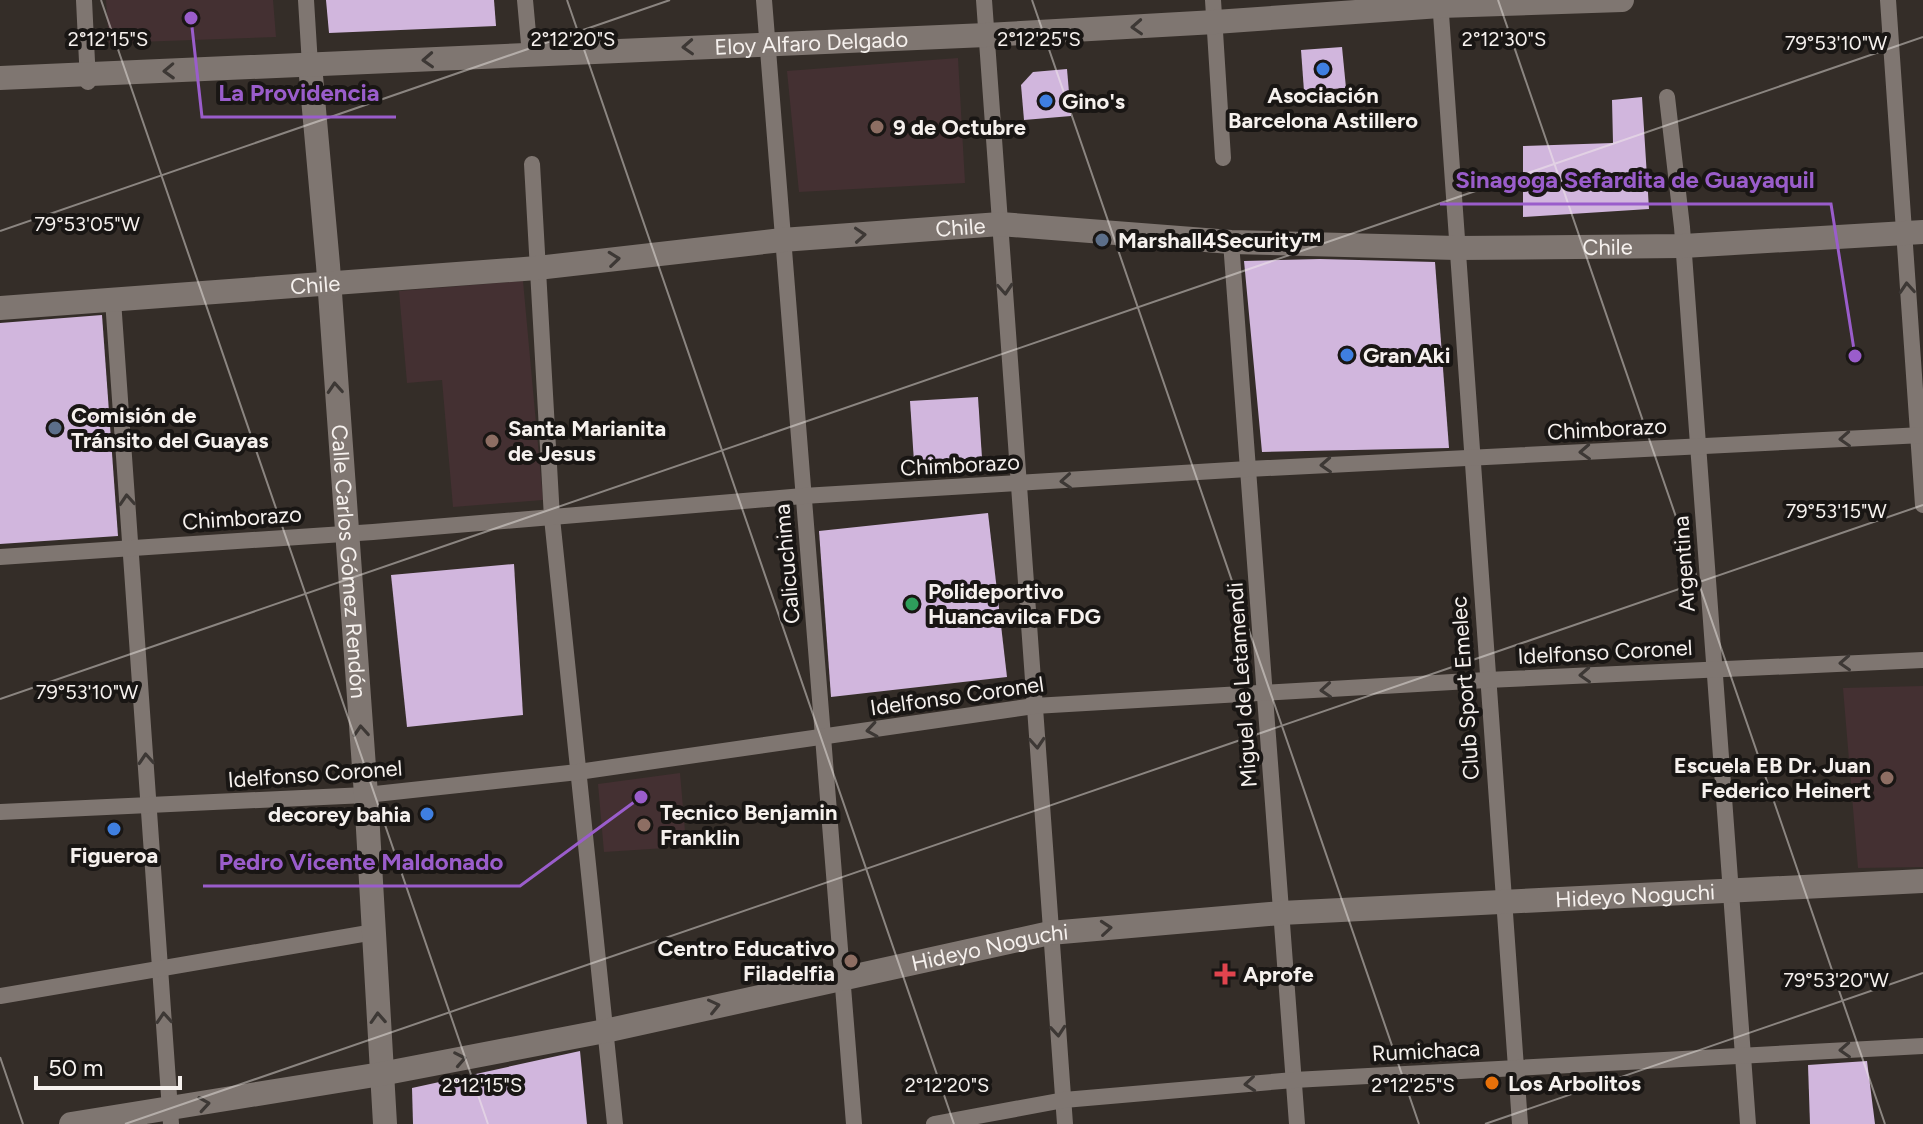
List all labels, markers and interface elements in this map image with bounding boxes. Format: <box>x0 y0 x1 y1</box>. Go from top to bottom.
one-way arrow <box>1130 18 1143 35</box>
street label: Eloy Alfaro Delgado <box>714 25 909 60</box>
text: 2°12'15"S <box>68 27 148 51</box>
text: 2°12'20"S <box>531 27 615 51</box>
text: 2°12'25"S <box>997 27 1081 51</box>
text: 2°12'30"S <box>1462 27 1546 51</box>
text: 79°53'10"W <box>1785 31 1887 55</box>
one-way arrow <box>681 38 694 55</box>
one-way arrow <box>421 51 434 68</box>
marker: Asociación Barcelona Astillero <box>1314 60 1332 78</box>
one-way arrow <box>162 62 175 79</box>
callout: La Providencia <box>202 69 396 117</box>
text: La Providencia <box>218 78 380 107</box>
place label: Asociación Barcelona Astillero <box>1228 82 1418 134</box>
place label: Gino's <box>1062 88 1125 115</box>
marker: Gino's <box>1037 92 1055 110</box>
place label: 9 de Octubre <box>893 114 1026 141</box>
marker: 9 de Octubre <box>868 118 886 136</box>
callout: Sinagoga Sefardita de Guayaquil <box>1440 156 1831 204</box>
text: Sinagoga Sefardita de Guayaquil <box>1455 165 1815 194</box>
text: 79°53'05"W <box>34 212 140 236</box>
street label: Chile <box>934 212 986 242</box>
one-way arrow <box>854 226 867 243</box>
place label: Marshall4Security™ <box>1118 227 1321 254</box>
marker: Marshall4Security™ <box>1093 231 1111 249</box>
street label: Chile <box>1582 233 1633 260</box>
one-way arrow <box>608 251 621 268</box>
street label: Chile <box>289 269 341 300</box>
one-way arrow <box>1898 281 1915 294</box>
one-way arrow <box>996 283 1013 296</box>
place label: Gran Aki <box>1363 342 1450 369</box>
marker: Gran Aki <box>1338 346 1356 364</box>
one-way arrow <box>327 381 344 394</box>
place label: Comisión de Tránsito del Guayas <box>71 402 269 454</box>
street label: Chimborazo <box>1546 412 1668 446</box>
place label: Santa Marianita de Jesus <box>508 415 666 467</box>
marker: Comisión de Tránsito del Guayas <box>46 419 64 437</box>
street label: Calle Carlos Gómez Rendón <box>326 423 373 699</box>
one-way arrow <box>1838 430 1851 447</box>
marker: Santa Marianita de Jesus <box>483 432 501 450</box>
one-way arrow <box>1578 444 1591 461</box>
street label: Chimborazo <box>899 448 1021 482</box>
one-way arrow <box>1319 457 1332 474</box>
one-way arrow <box>1059 472 1072 489</box>
one-way arrow <box>119 493 136 506</box>
text: 79°53'15"W <box>1785 499 1887 523</box>
street label: Chimborazo <box>181 500 303 536</box>
street label: Calicuchima <box>768 503 806 625</box>
street label: Argentina <box>1667 515 1701 613</box>
place label: Polideportivo Huancavilca FDG <box>928 578 1101 630</box>
street label: Miguel de Letamendi <box>1221 582 1263 788</box>
marker: Polideportivo Huancavilca FDG <box>903 595 921 613</box>
street label: Club Sport Emelec <box>1445 595 1485 781</box>
street label: Idelfonso Coronel <box>1517 634 1693 670</box>
one-way arrow <box>1838 655 1851 672</box>
one-way arrow <box>1578 666 1591 683</box>
street label: Idelfonso Coronel <box>868 670 1046 722</box>
text: 79°53'10"W <box>36 680 138 704</box>
one-way arrow <box>1319 681 1332 698</box>
one-way arrow <box>865 721 879 738</box>
one-way arrow <box>353 724 370 737</box>
one-way arrow <box>1028 737 1045 750</box>
one-way arrow <box>138 752 155 765</box>
place label: Escuela EB Dr. Juan Federico Heinert <box>1674 752 1871 804</box>
street label: Idelfonso Coronel <box>227 754 403 794</box>
marker: Escuela EB Dr. Juan Federico Heinert <box>1878 769 1896 787</box>
place label: Tecnico Benjamin Franklin <box>660 799 838 851</box>
place label: decorey bahia <box>268 801 411 828</box>
marker: decorey bahia <box>418 805 436 823</box>
marker: Tecnico Benjamin Franklin <box>635 816 653 834</box>
marker: Figueroa <box>105 820 123 838</box>
callout: Pedro Vicente Maldonado <box>203 838 520 886</box>
place label: Figueroa <box>70 842 158 869</box>
text: Pedro Vicente Maldonado <box>219 847 503 876</box>
street label: Hideyo Noguchi <box>1554 878 1716 913</box>
street label: Hideyo Noguchi <box>909 918 1069 977</box>
one-way arrow <box>1100 920 1113 937</box>
place label: Centro Educativo Filadelfia <box>658 935 835 987</box>
marker: Centro Educativo Filadelfia <box>842 952 860 970</box>
place label: Aprofe <box>1243 961 1314 988</box>
marker: Aprofe <box>1214 963 1236 985</box>
text: 79°53'20"W <box>1783 968 1889 992</box>
one-way arrow <box>707 998 721 1015</box>
one-way arrow <box>156 1011 173 1024</box>
one-way arrow <box>370 1011 387 1024</box>
one-way arrow <box>1049 1025 1066 1038</box>
street label: Rumichaca <box>1371 1035 1481 1067</box>
scale bar <box>36 1040 180 1090</box>
one-way arrow <box>1838 1042 1851 1059</box>
one-way arrow <box>452 1051 466 1068</box>
text: 50 m <box>48 1053 104 1082</box>
place label: Los Arbolitos <box>1508 1070 1641 1097</box>
text: 2°12'15"S <box>442 1073 522 1097</box>
text: 2°12'20"S <box>905 1073 989 1097</box>
text: 2°12'25"S <box>1371 1073 1455 1097</box>
marker: Los Arbolitos <box>1483 1074 1501 1092</box>
one-way arrow <box>1243 1075 1256 1092</box>
one-way arrow <box>197 1096 210 1113</box>

